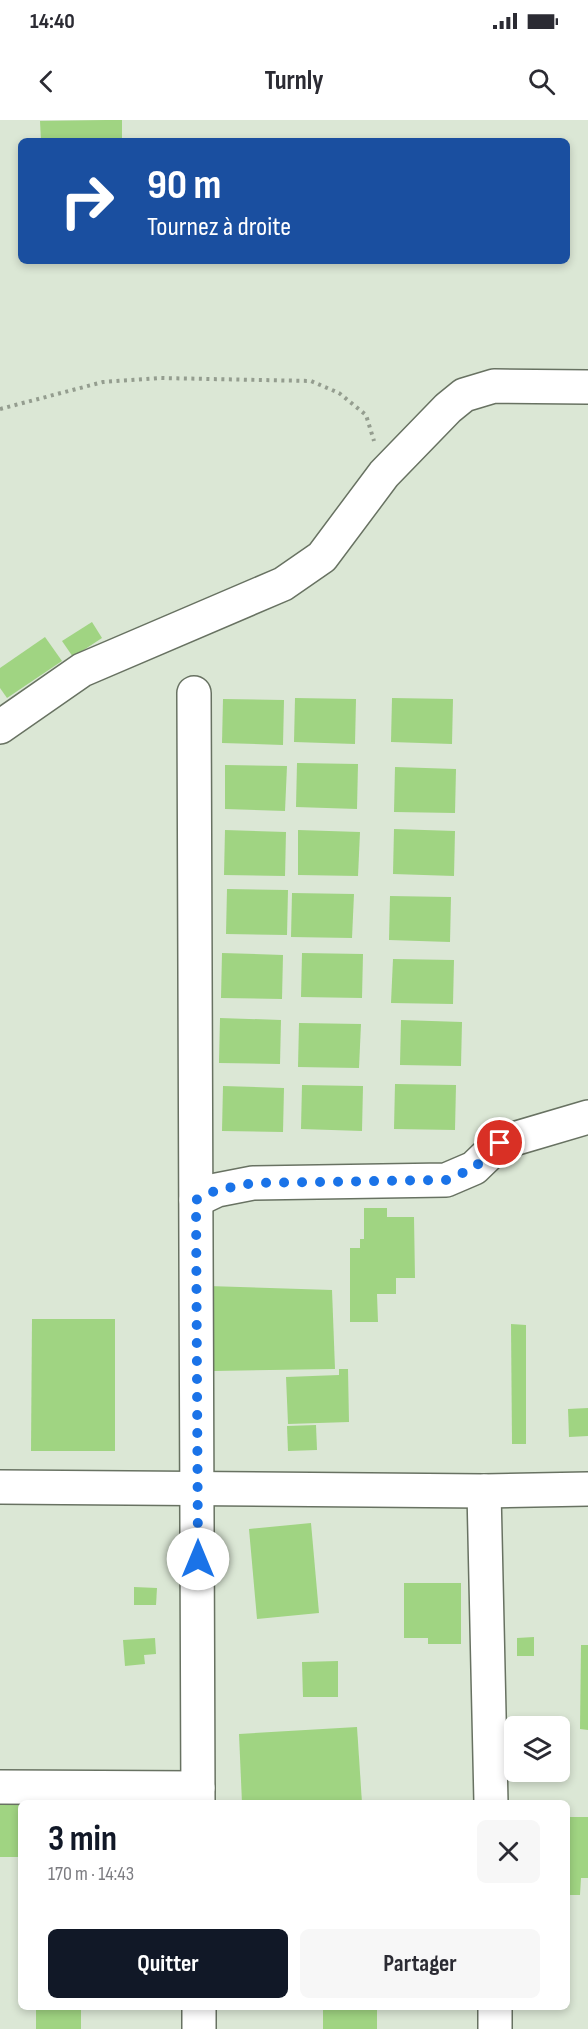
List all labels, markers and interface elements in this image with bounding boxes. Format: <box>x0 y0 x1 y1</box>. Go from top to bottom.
text: 14:40 <box>30 8 75 35</box>
icon: back <box>30 65 63 98</box>
text: Turnly <box>264 65 324 97</box>
icon: search <box>525 65 558 98</box>
text: 90 m <box>147 160 221 211</box>
icon: right <box>48 162 126 240</box>
text: Tournez à droite <box>147 211 291 243</box>
pin <box>474 1117 525 1168</box>
icon: arrive <box>483 1126 516 1159</box>
position arrow <box>166 1527 230 1591</box>
map controls <box>504 1716 570 1782</box>
button: layers <box>504 1716 570 1782</box>
text: 3 min <box>48 1818 117 1861</box>
button: close <box>477 1820 540 1883</box>
text: 170 m · 14:43 <box>48 1862 134 1886</box>
button: Quitter <box>48 1929 288 1998</box>
button: Partager <box>300 1929 540 1998</box>

